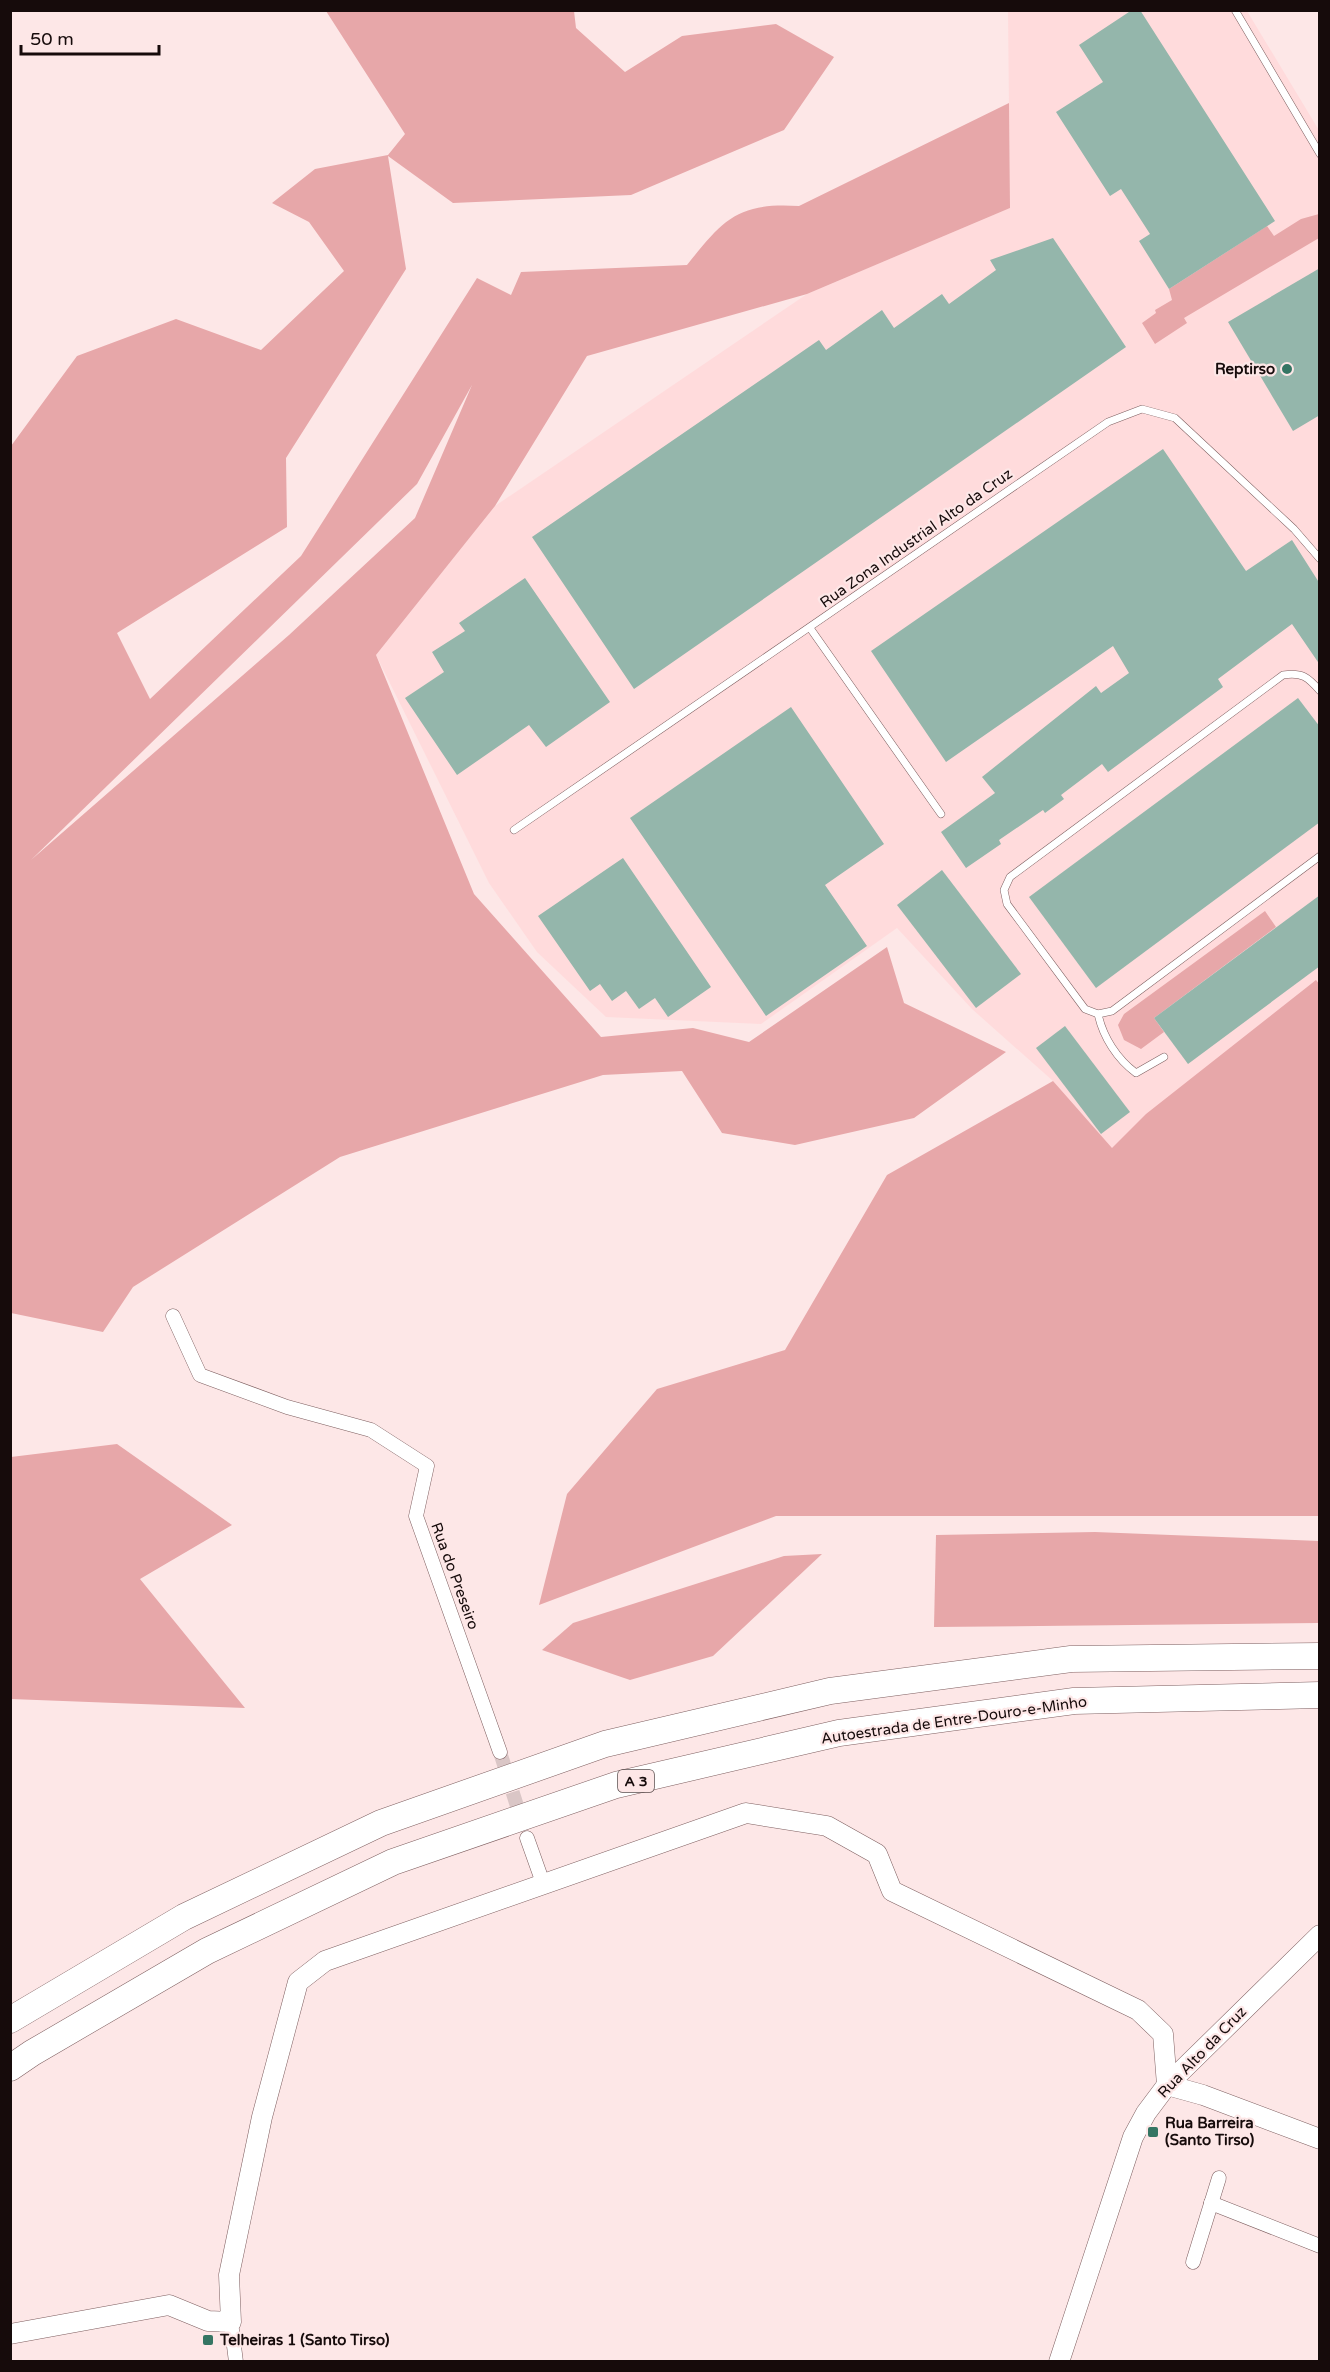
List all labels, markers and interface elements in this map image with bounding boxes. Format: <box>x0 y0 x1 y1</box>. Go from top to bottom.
scale bar <box>21 18 159 56</box>
text: 50 m <box>30 28 74 50</box>
place label: Reptirso <box>1215 360 1275 379</box>
marker: Reptirso <box>1280 362 1294 376</box>
street label: Rua Zona Industrial Alto da Cruz <box>816 465 1016 611</box>
street label: Rua do Preseiro <box>427 1520 483 1632</box>
street label: Autoestrada de Entre-Douro-e-Minho <box>820 1692 1088 1748</box>
road number: A 3 <box>618 1770 654 1792</box>
street label: Rua Alto da Cruz <box>1154 2003 1250 2101</box>
place label: Rua Barreira (Santo Tirso) <box>1165 2114 1254 2149</box>
marker: Rua Barreira (Santo Tirso) <box>1146 2125 1160 2139</box>
place label: Telheiras 1 (Santo Tirso) <box>219 2331 390 2349</box>
marker: Telheiras 1 (Santo Tirso) <box>201 2333 215 2347</box>

